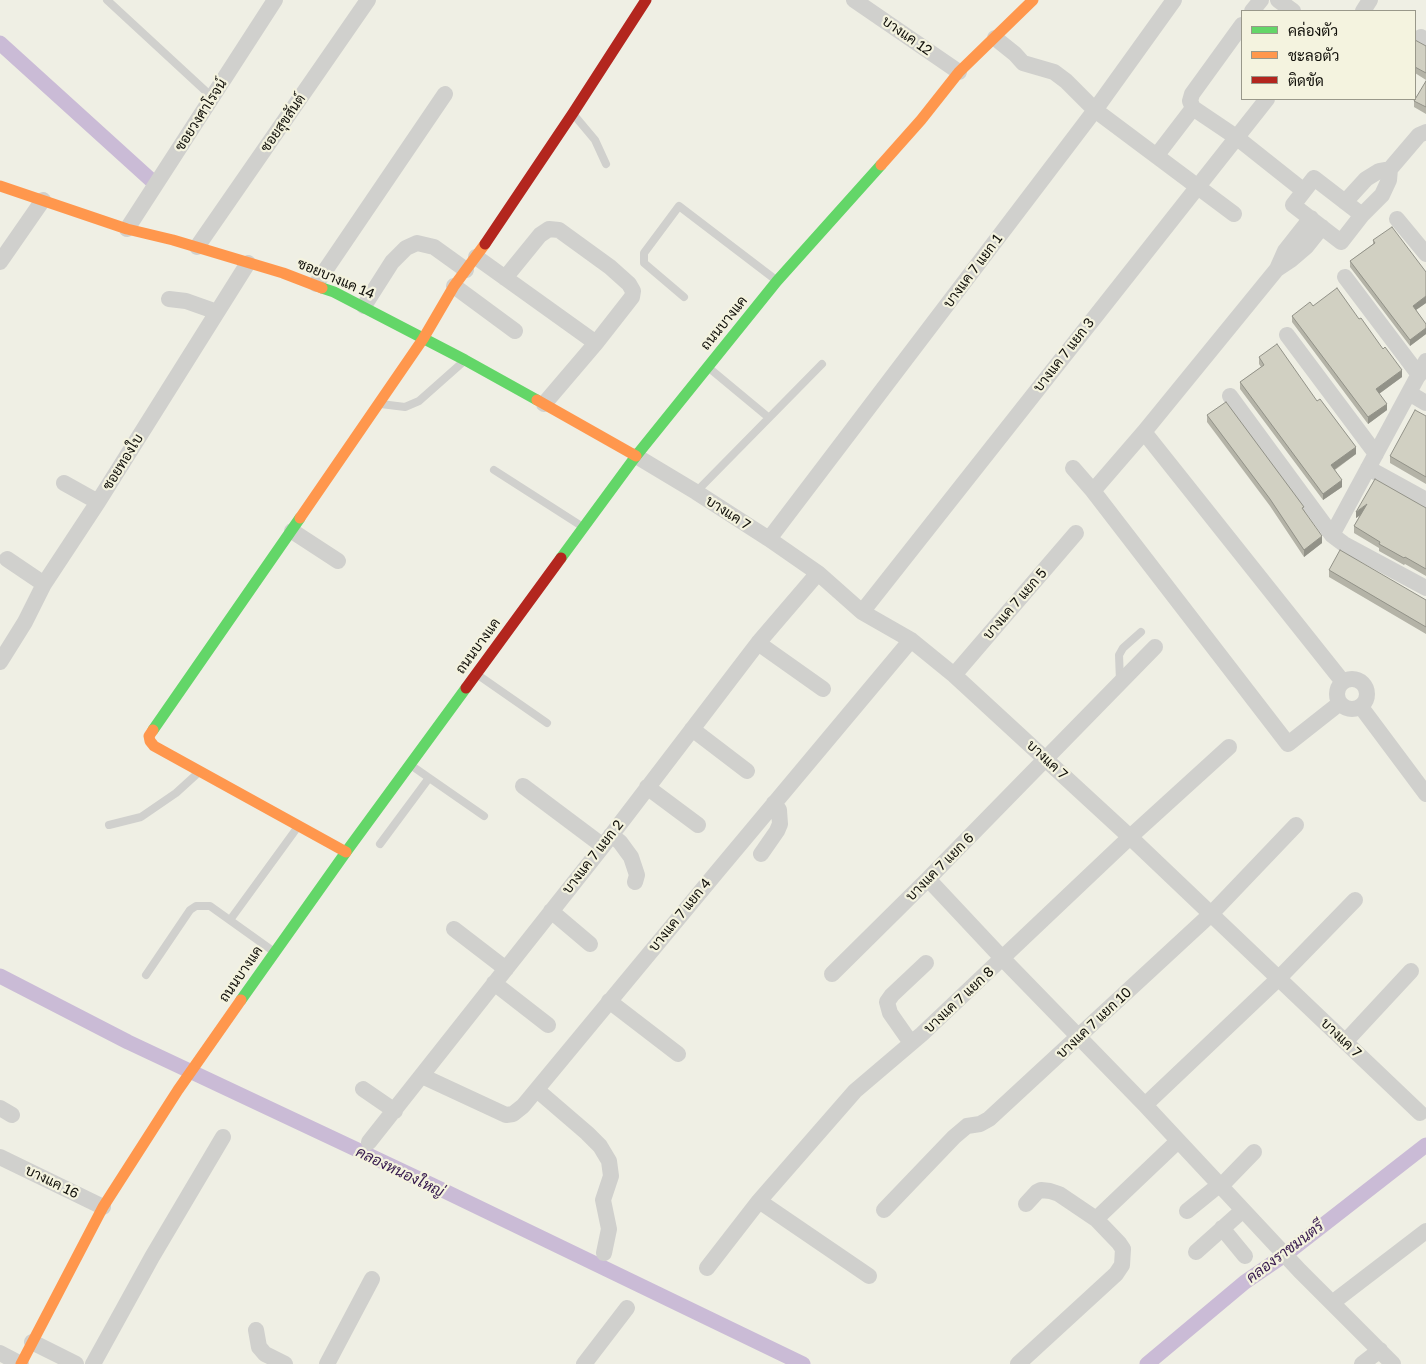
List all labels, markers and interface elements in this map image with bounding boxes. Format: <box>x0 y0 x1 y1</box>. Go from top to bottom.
legend <box>1241 10 1416 100</box>
street label: บางแค 12 <box>879 13 935 59</box>
text: คล่องตัว <box>1288 21 1338 39</box>
text: ชะลอตัว <box>1288 46 1339 64</box>
text: ติดขัด <box>1288 71 1324 89</box>
street label: ซอยวงศาโรจน์ <box>172 76 230 154</box>
street label: ซอยสุขสันต์ <box>257 91 309 155</box>
street label: บางแค 7 แยก 1 <box>940 231 1006 311</box>
street label: ซอยบางแค 14 <box>295 255 377 303</box>
street label: ถนนบางแค <box>697 293 751 353</box>
street label: บางแค 7 แยก 3 <box>1030 315 1098 395</box>
street label: ซอยทองใบ <box>99 431 147 493</box>
street label: บางแค 7 <box>703 492 753 534</box>
street label: บางแค 7 แยก 5 <box>979 565 1051 643</box>
street label: ถนนบางแค <box>452 615 504 677</box>
street label: บางแค 7 <box>1023 737 1071 783</box>
street label: บางแค 7 แยก 2 <box>559 817 627 897</box>
street label: บางแค 7 แยก 6 <box>902 829 978 905</box>
street label: บางแค 7 แยก 4 <box>645 875 715 955</box>
street label: ถนนบางแค <box>216 943 266 1005</box>
street label: บางแค 7 แยก 8 <box>921 963 997 1037</box>
street label: บางแค 7 แยก 10 <box>1053 984 1135 1062</box>
street label: บางแค 7 <box>1317 1015 1365 1061</box>
water label: คลองหนองใหญ่ <box>353 1143 447 1201</box>
street label: บางแค 16 <box>22 1162 82 1202</box>
water label: คลองราชมนตรี <box>1243 1217 1327 1287</box>

